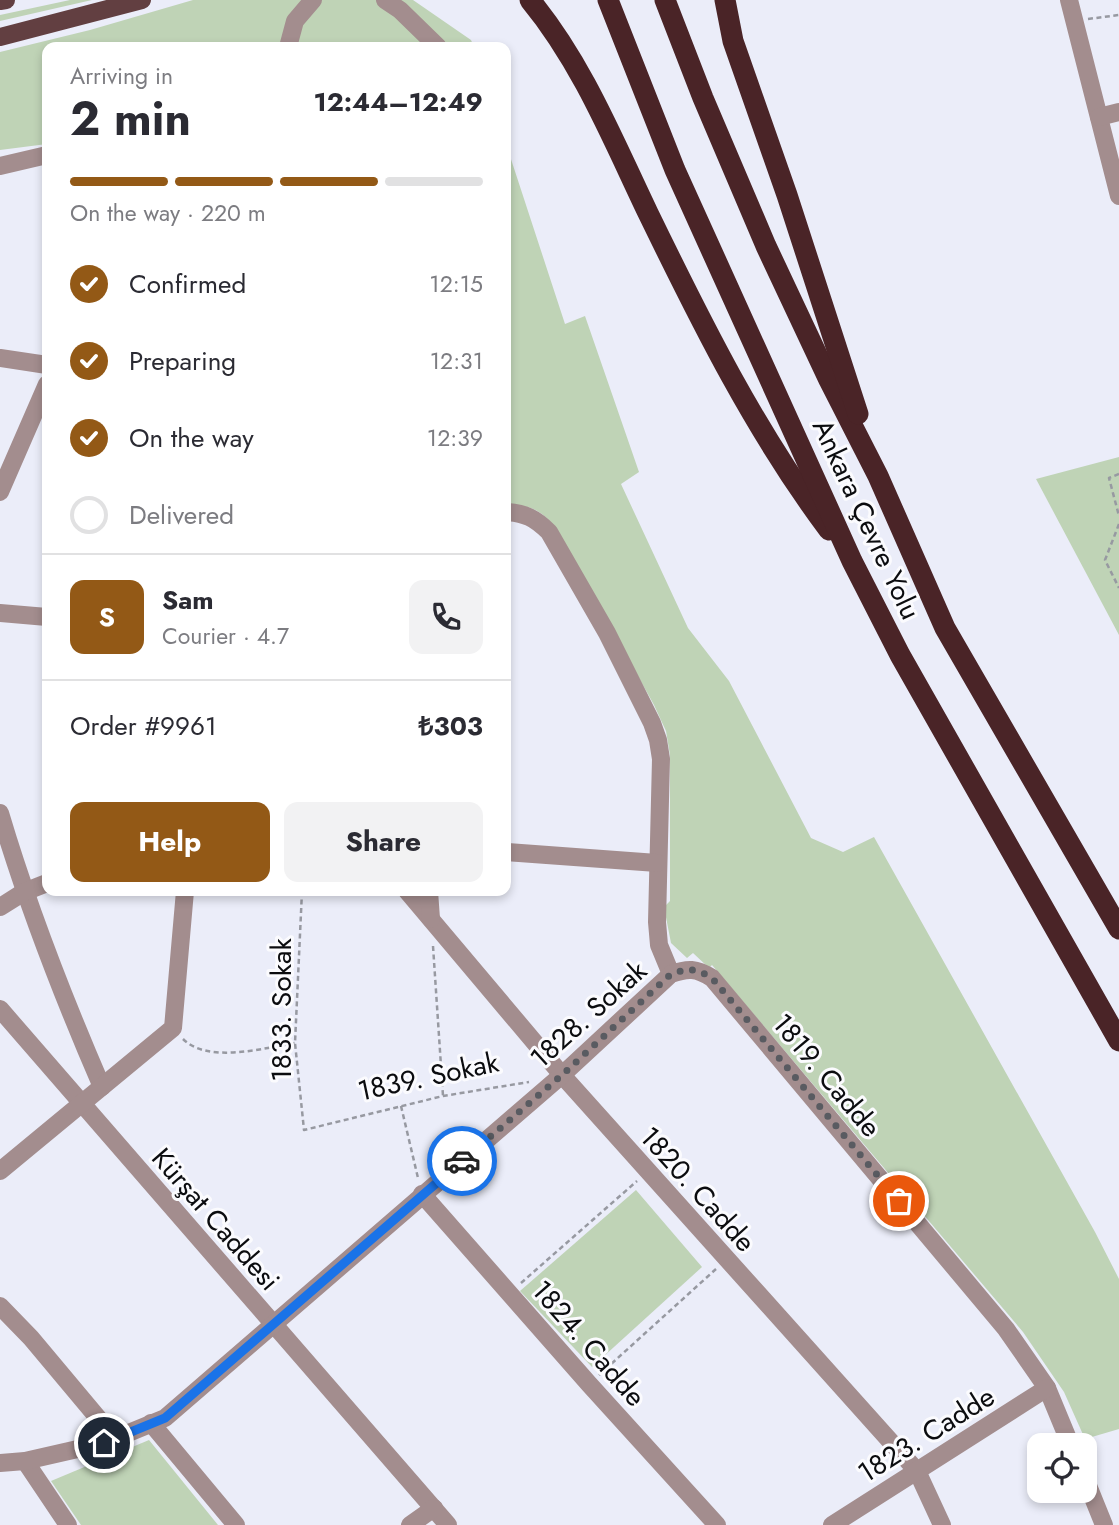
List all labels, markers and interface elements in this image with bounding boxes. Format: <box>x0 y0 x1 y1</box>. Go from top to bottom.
text: Arriving in <box>70 59 173 93</box>
text: 12:44–12:49 <box>313 83 483 121</box>
text: 2 min <box>70 86 191 152</box>
text: On the way · 220 m <box>70 196 266 230</box>
icon: check <box>70 265 108 303</box>
text: Confirmed <box>129 265 246 303</box>
text: 12:15 <box>429 267 483 301</box>
icon: check <box>70 342 108 380</box>
text: Preparing <box>129 342 236 380</box>
text: 12:31 <box>430 344 483 378</box>
street label: Ankara Çevre Yolu <box>802 412 931 626</box>
icon: check <box>70 419 108 457</box>
text: On the way <box>129 419 254 457</box>
text: 12:39 <box>427 421 483 455</box>
text: Delivered <box>129 496 234 534</box>
button: phone <box>409 580 483 654</box>
text: Sam <box>162 581 214 619</box>
text: S <box>99 598 115 636</box>
text: Courier · 4.7 <box>162 619 289 653</box>
text: Order #9961 <box>70 707 217 745</box>
text: ₺303 <box>419 707 483 745</box>
button: Help <box>70 802 270 882</box>
button: Share <box>284 802 483 882</box>
street label: 1833. Sokak <box>261 938 302 1082</box>
street label: 1828. Sokak <box>521 950 656 1078</box>
street label: 1819. Cadde <box>763 1005 891 1146</box>
street label: 1839. Sokak <box>354 1041 503 1111</box>
street label: 1820. Cadde <box>630 1117 765 1261</box>
courier <box>427 1126 497 1196</box>
street label: Kürşat Caddesi <box>142 1139 289 1300</box>
icon: car <box>443 1142 481 1180</box>
pin <box>869 1171 929 1231</box>
icon: bag <box>880 1182 918 1220</box>
street label: 1824. Cadde <box>522 1271 655 1416</box>
street label: 1823. Cadde <box>850 1376 1003 1493</box>
pin <box>74 1413 134 1473</box>
icon: home <box>85 1424 123 1462</box>
map controls <box>1027 1433 1097 1503</box>
button: locate <box>1027 1433 1097 1503</box>

